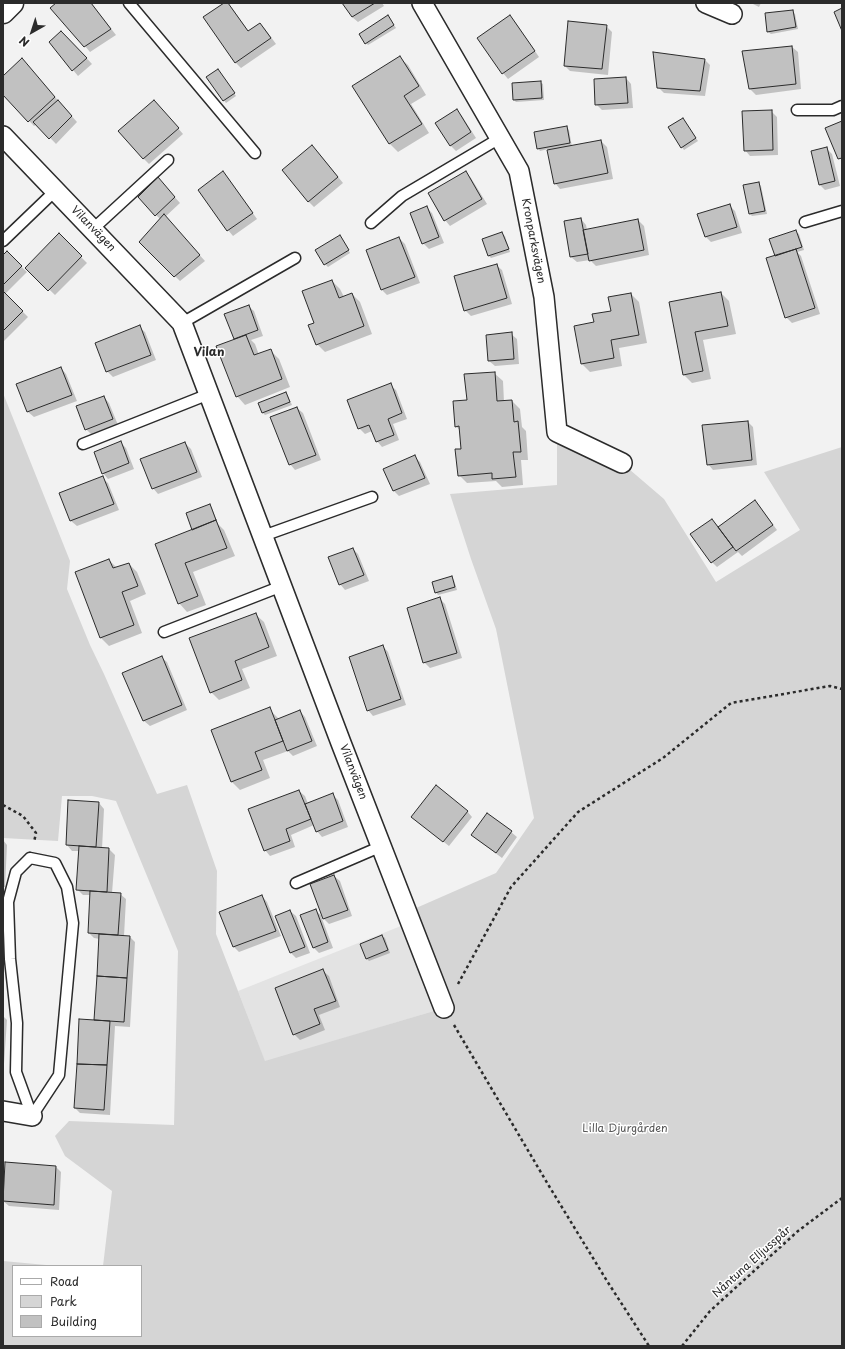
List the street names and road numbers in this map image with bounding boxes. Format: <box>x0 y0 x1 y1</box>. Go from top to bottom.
street label: Kronparksvägen <box>518 197 548 285</box>
street label: Vilanvägen <box>68 203 118 255</box>
street label: Vilanvägen <box>336 742 370 802</box>
street label: Nåntuna Elljusspår <box>710 1223 794 1301</box>

